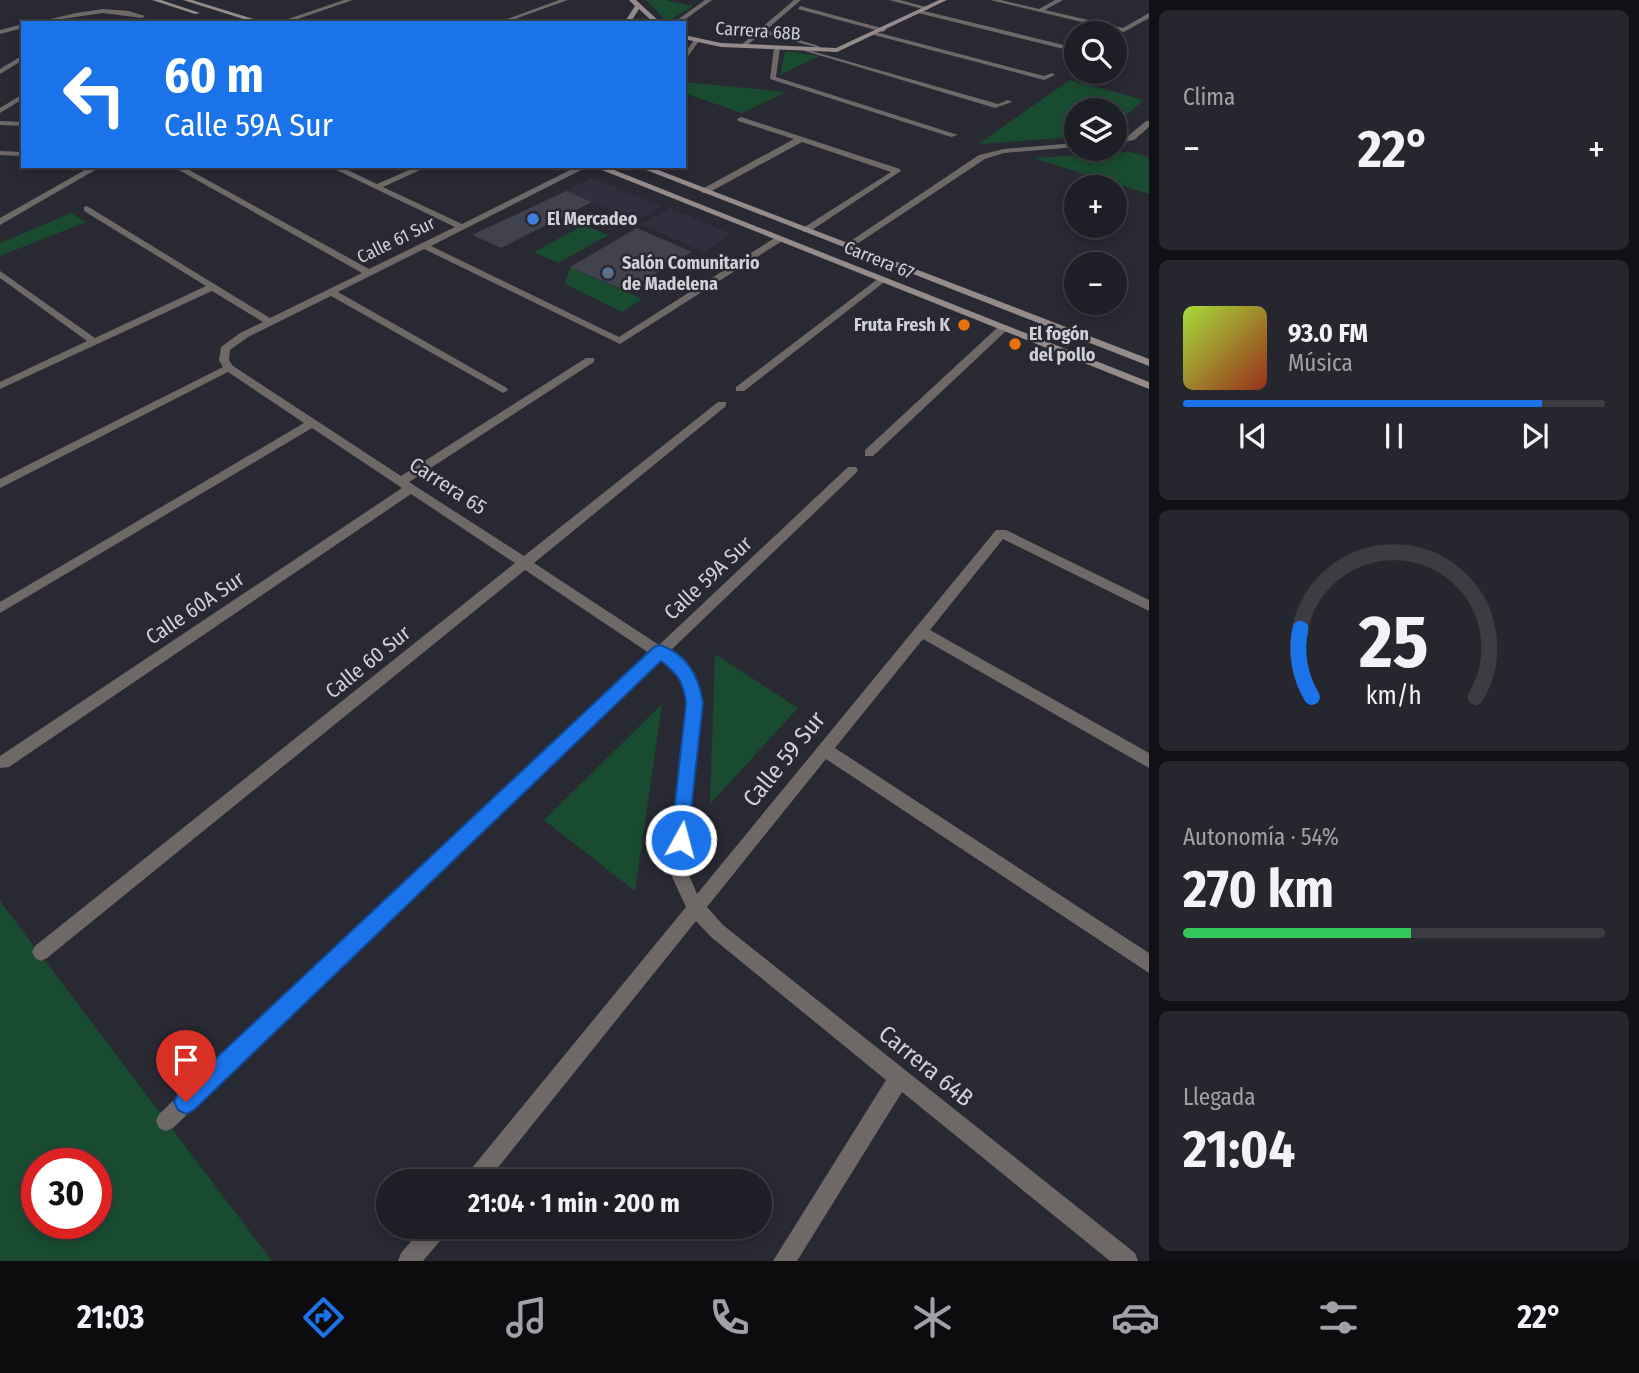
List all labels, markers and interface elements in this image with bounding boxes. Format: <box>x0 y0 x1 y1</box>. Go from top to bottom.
street label: Carrera 68B <box>715 17 801 45</box>
map controls <box>1064 21 1127 315</box>
button: search <box>1064 21 1127 84</box>
text: 60 m <box>164 46 264 105</box>
icon: left <box>49 49 140 140</box>
text: Clima <box>1183 83 1235 111</box>
button: layers <box>1064 98 1127 161</box>
text: Calle 59A Sur <box>164 106 333 144</box>
text: 22° <box>1358 118 1430 181</box>
text: − <box>1183 126 1200 172</box>
text: + <box>1588 126 1605 172</box>
button: + <box>1064 175 1127 238</box>
place label: El Mercadeo <box>547 208 638 230</box>
street label: Calle 61 Sur <box>353 211 439 268</box>
marker: El Mercadeo <box>525 211 541 227</box>
street label: Carrera 67 <box>841 236 917 284</box>
place label: Salón Comunitario de Madelena <box>622 252 760 295</box>
button: − <box>1064 252 1127 315</box>
marker: Salón Comunitario de Madelena <box>600 265 616 281</box>
place label: Fruta Fresh K <box>854 314 951 336</box>
marker: Fruta Fresh K <box>956 317 972 333</box>
text: 93.0 FM <box>1288 318 1368 349</box>
place label: El fogón del pollo <box>1029 323 1096 366</box>
marker: El fogón del pollo <box>1007 336 1023 352</box>
text: Música <box>1288 349 1353 377</box>
icon: previous <box>1234 417 1272 455</box>
icon: pause <box>1375 417 1413 455</box>
icon: next <box>1516 417 1554 455</box>
street label: Carrera 65 <box>404 451 492 521</box>
street label: Calle 59A Sur <box>659 530 758 625</box>
street label: Calle 60A Sur <box>141 565 250 650</box>
text: 25 <box>1358 599 1429 686</box>
street label: Calle 60 Sur <box>320 619 416 704</box>
text: km/h <box>1366 680 1422 710</box>
street label: Calle 59 Sur <box>737 705 831 812</box>
position arrow <box>644 803 718 877</box>
text: Autonomía · 54% <box>1183 823 1339 851</box>
text: 270 km <box>1183 858 1334 921</box>
street label: Carrera 64B <box>873 1019 979 1113</box>
pin <box>156 1030 216 1102</box>
icon: arrive <box>167 1041 205 1079</box>
text: Llegada <box>1183 1083 1255 1111</box>
text: 21:04 <box>1183 1118 1295 1181</box>
speed limit sign: 30 <box>21 1148 112 1239</box>
text: 21:04 · 1 min · 200 m <box>468 1188 680 1219</box>
icon: directions <box>299 1293 348 1342</box>
icon: music <box>502 1293 551 1342</box>
icon: phone <box>705 1293 754 1342</box>
icon: climate <box>908 1293 957 1342</box>
icon: car <box>1111 1293 1160 1342</box>
icon: filters <box>1314 1293 1363 1342</box>
text: 21:03 <box>77 1298 144 1336</box>
text: 22° <box>1517 1298 1562 1336</box>

